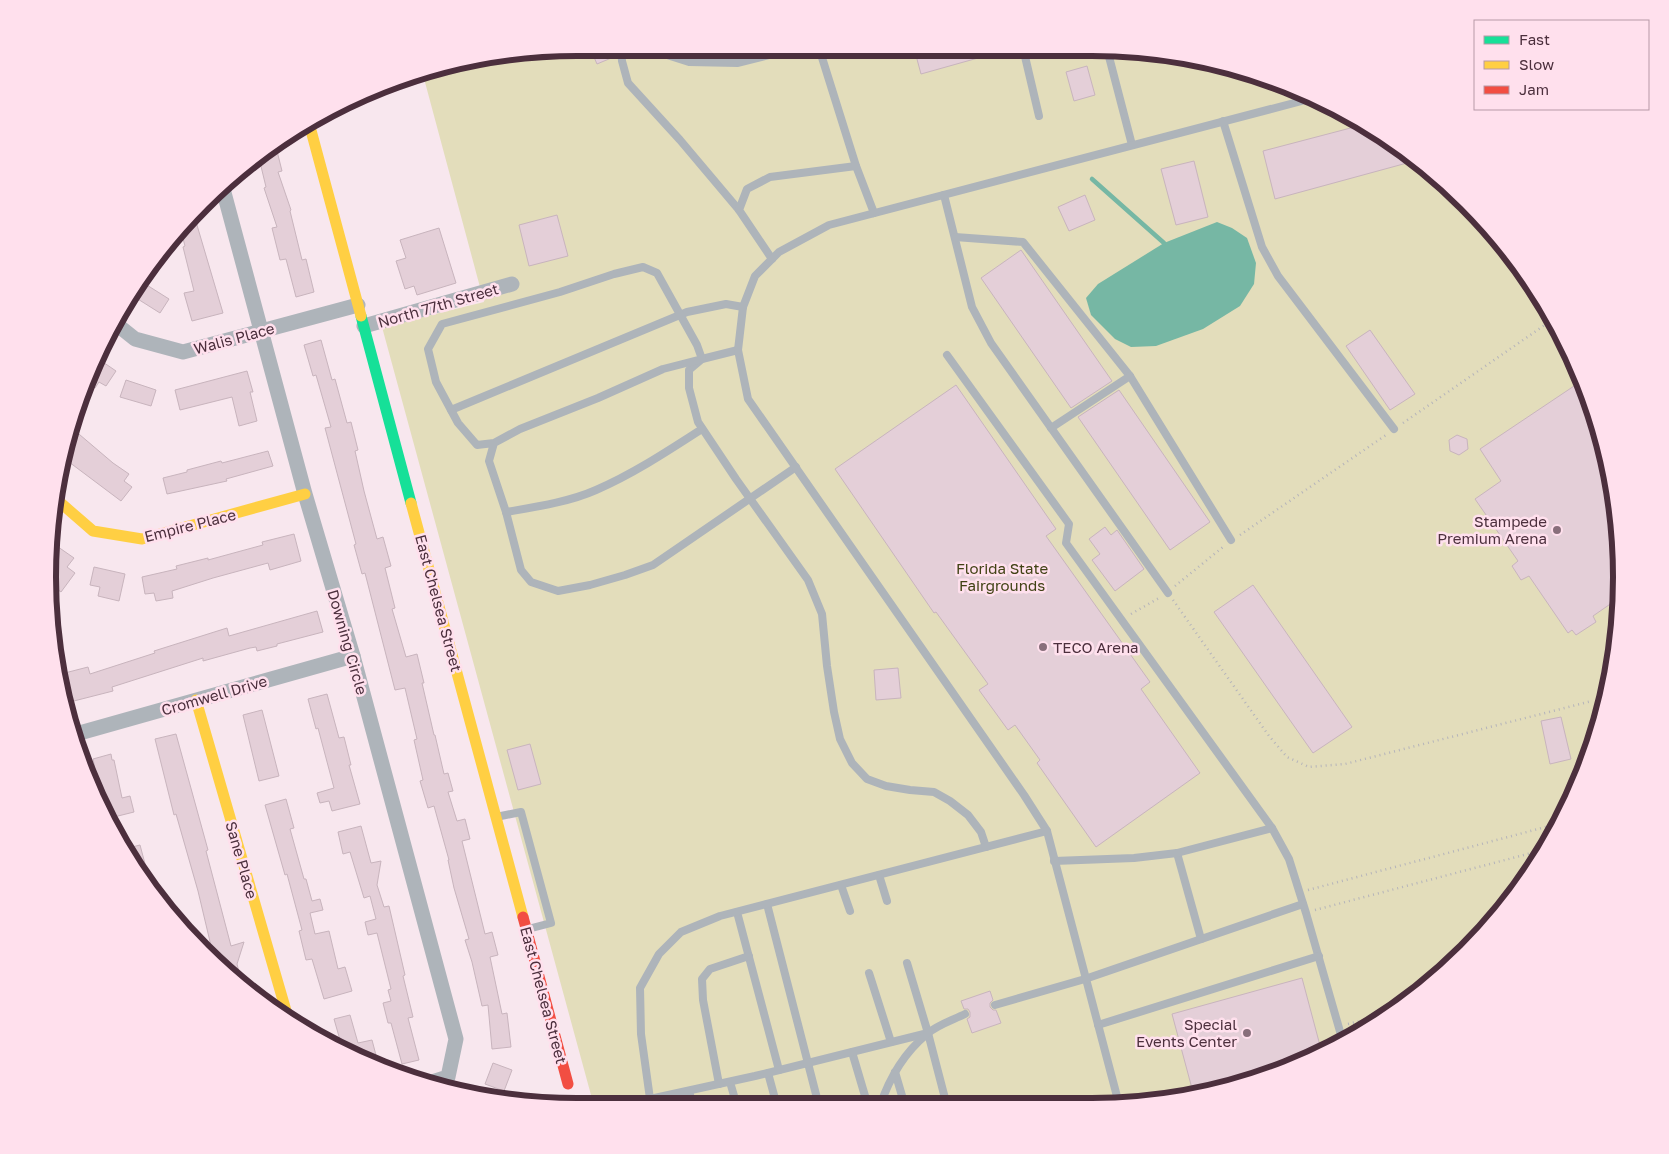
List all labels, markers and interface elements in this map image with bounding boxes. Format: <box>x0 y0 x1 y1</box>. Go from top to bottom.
legend <box>1474 20 1649 110</box>
text: Fast <box>1519 30 1550 48</box>
text: Slow <box>1519 55 1554 73</box>
text: Jam <box>1519 80 1549 98</box>
street label: North 77th Street <box>376 279 500 331</box>
street label: Walis Place <box>192 319 277 357</box>
street label: Empire Place <box>142 505 238 545</box>
place label: Stampede Premium Arena <box>1437 512 1547 547</box>
marker: Stampede Premium Arena <box>1551 524 1563 536</box>
street label: East Chelsea Street <box>412 532 466 674</box>
park label: Florida State Fairgrounds <box>956 559 1048 594</box>
street label: Downing Circle <box>324 587 372 697</box>
place label: TECO Arena <box>1053 638 1139 656</box>
marker: TECO Arena <box>1037 641 1049 653</box>
street label: Cromwell Drive <box>159 671 269 719</box>
street label: Sane Place <box>222 819 262 901</box>
street label: East Chelsea Street <box>517 924 571 1066</box>
place label: Special Events Center <box>1136 1015 1237 1050</box>
marker: Special Events Center <box>1241 1027 1253 1039</box>

